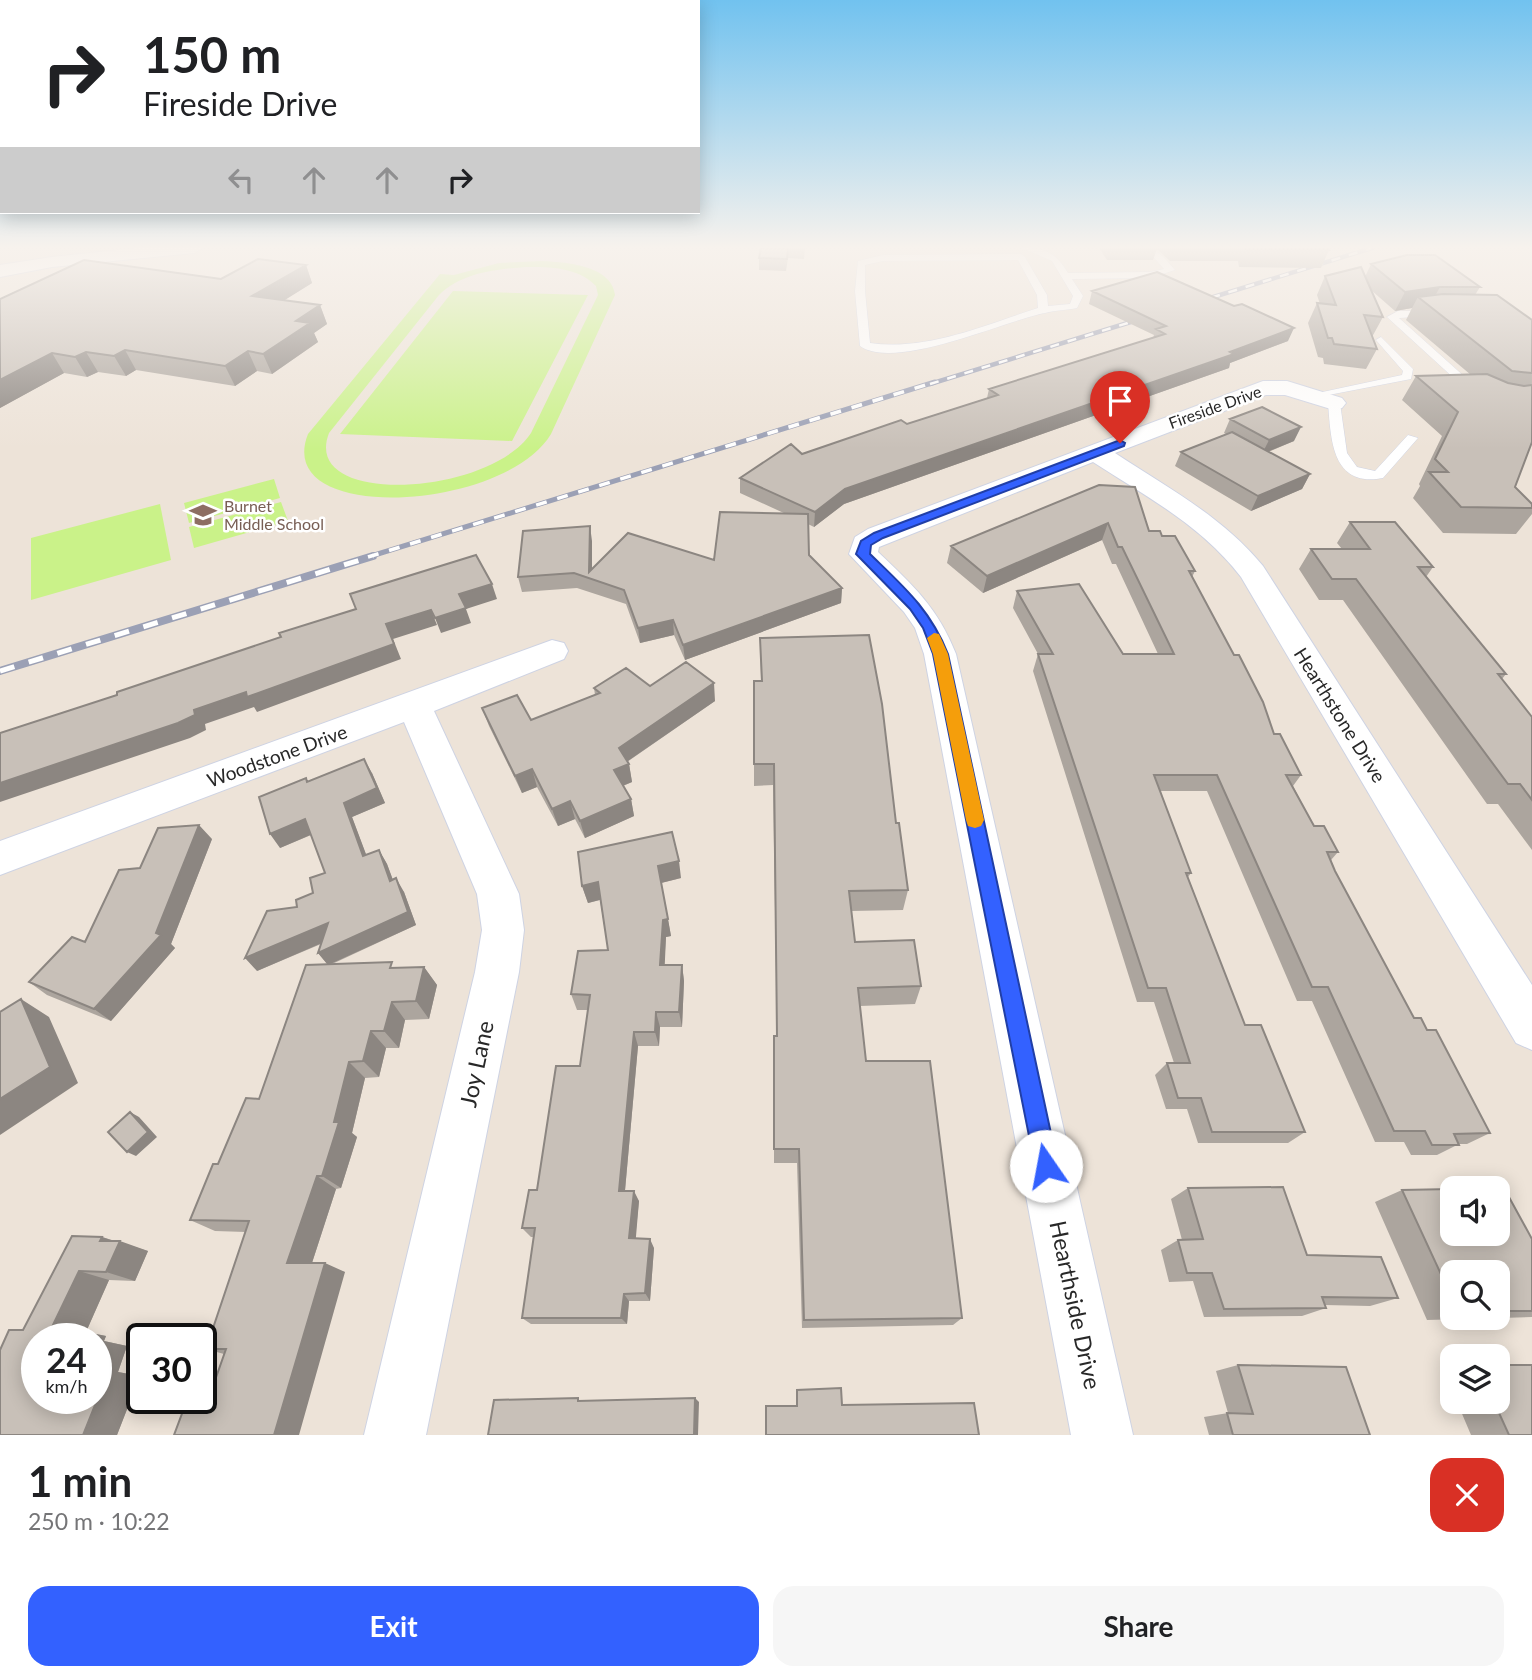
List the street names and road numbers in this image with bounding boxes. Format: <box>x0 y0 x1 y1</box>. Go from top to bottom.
street label: Fireside Drive <box>1166 381 1264 432</box>
street label: Hearthstone Drive <box>1290 643 1391 786</box>
street label: Woodstone Drive <box>204 720 350 792</box>
street label: Joy Lane <box>453 1018 499 1109</box>
street label: Hearthside Drive <box>1044 1218 1107 1392</box>

